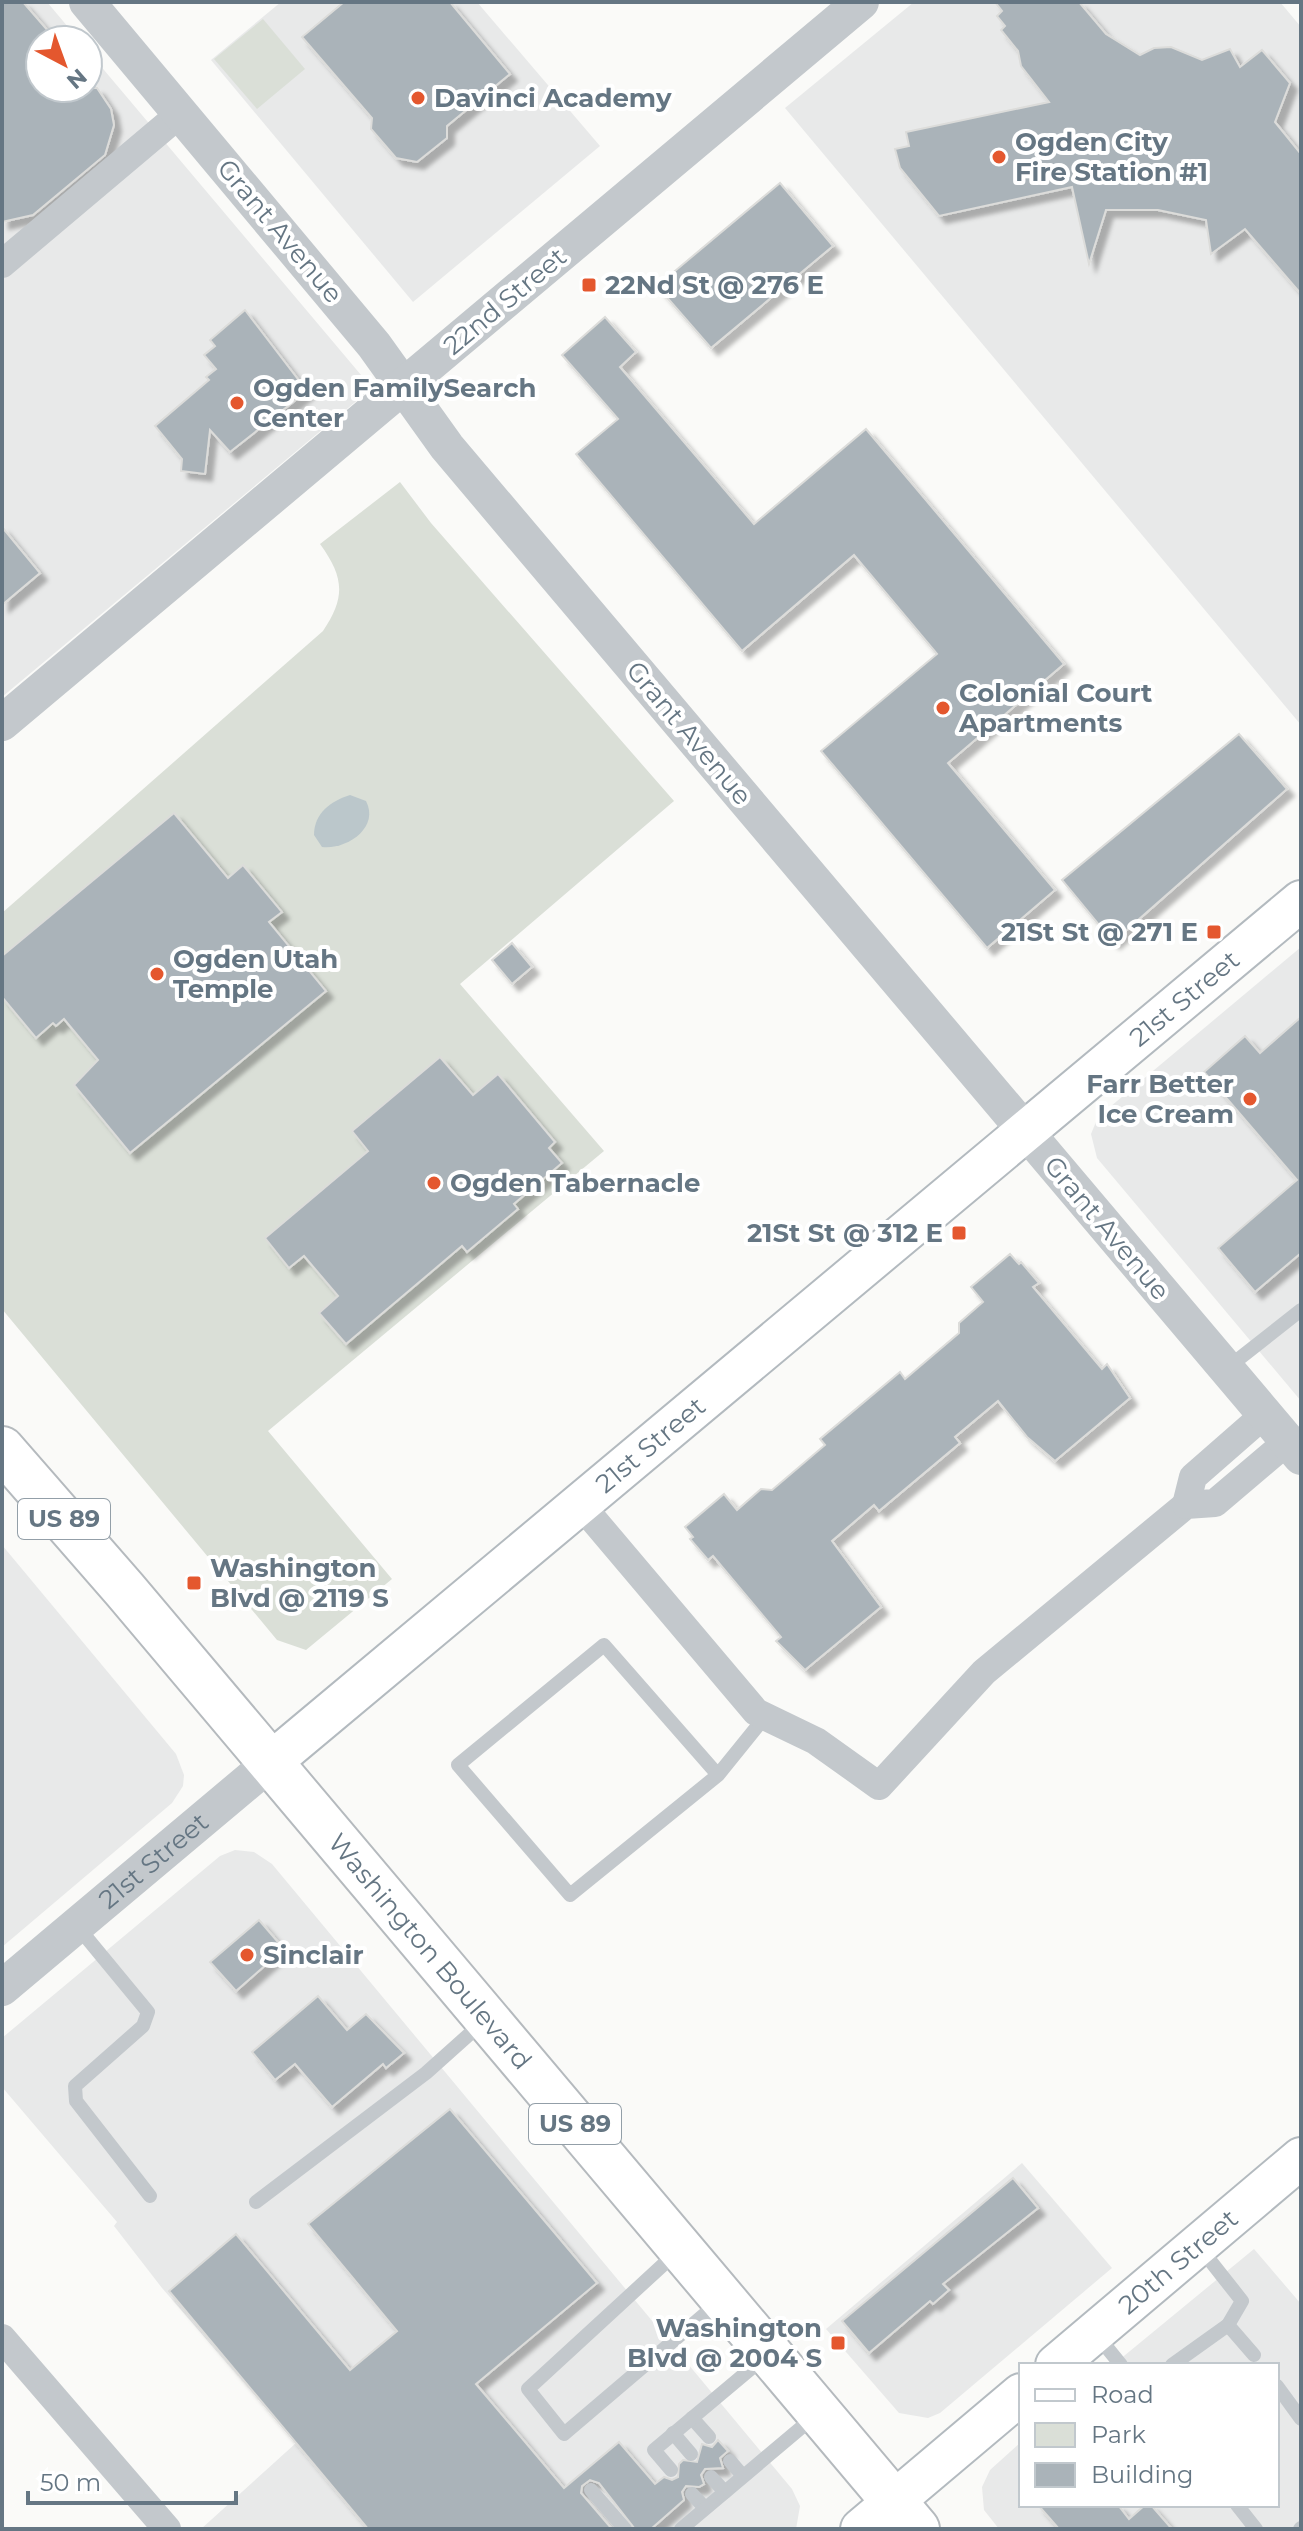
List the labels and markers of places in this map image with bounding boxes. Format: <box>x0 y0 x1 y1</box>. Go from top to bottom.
place label: Davinci Academy <box>434 82 672 114</box>
marker: Davinci Academy <box>409 89 427 107</box>
place label: Ogden City Fire Station #1 <box>1015 126 1208 188</box>
marker: Ogden City Fire Station #1 <box>990 148 1008 166</box>
place label: 22Nd St @ 276 E <box>605 269 824 301</box>
marker: 22Nd St @ 276 E <box>580 276 598 294</box>
place label: Ogden FamilySearch Center <box>253 372 536 434</box>
marker: Ogden FamilySearch Center <box>228 394 246 412</box>
place label: Colonial Court Apartments <box>958 677 1152 739</box>
marker: Colonial Court Apartments <box>934 699 952 717</box>
place label: 21St St @ 271 E <box>1001 916 1198 948</box>
marker: 21St St @ 271 E <box>1205 923 1223 941</box>
place label: Ogden Utah Temple <box>173 943 338 1005</box>
marker: Ogden Utah Temple <box>148 965 166 983</box>
place label: Farr Better Ice Cream <box>1086 1068 1234 1130</box>
marker: Farr Better Ice Cream <box>1241 1090 1259 1108</box>
place label: Ogden Tabernacle <box>450 1167 700 1199</box>
marker: Ogden Tabernacle <box>425 1174 443 1192</box>
place label: 21St St @ 312 E <box>747 1217 943 1249</box>
marker: 21St St @ 312 E <box>950 1224 968 1242</box>
place label: Washington Blvd @ 2119 S <box>210 1552 389 1614</box>
marker: Washington Blvd @ 2119 S <box>185 1574 203 1592</box>
place label: Sinclair <box>263 1939 364 1971</box>
marker: Sinclair <box>238 1946 256 1964</box>
place label: Washington Blvd @ 2004 S <box>627 2312 822 2374</box>
marker: Washington Blvd @ 2004 S <box>829 2334 847 2352</box>

